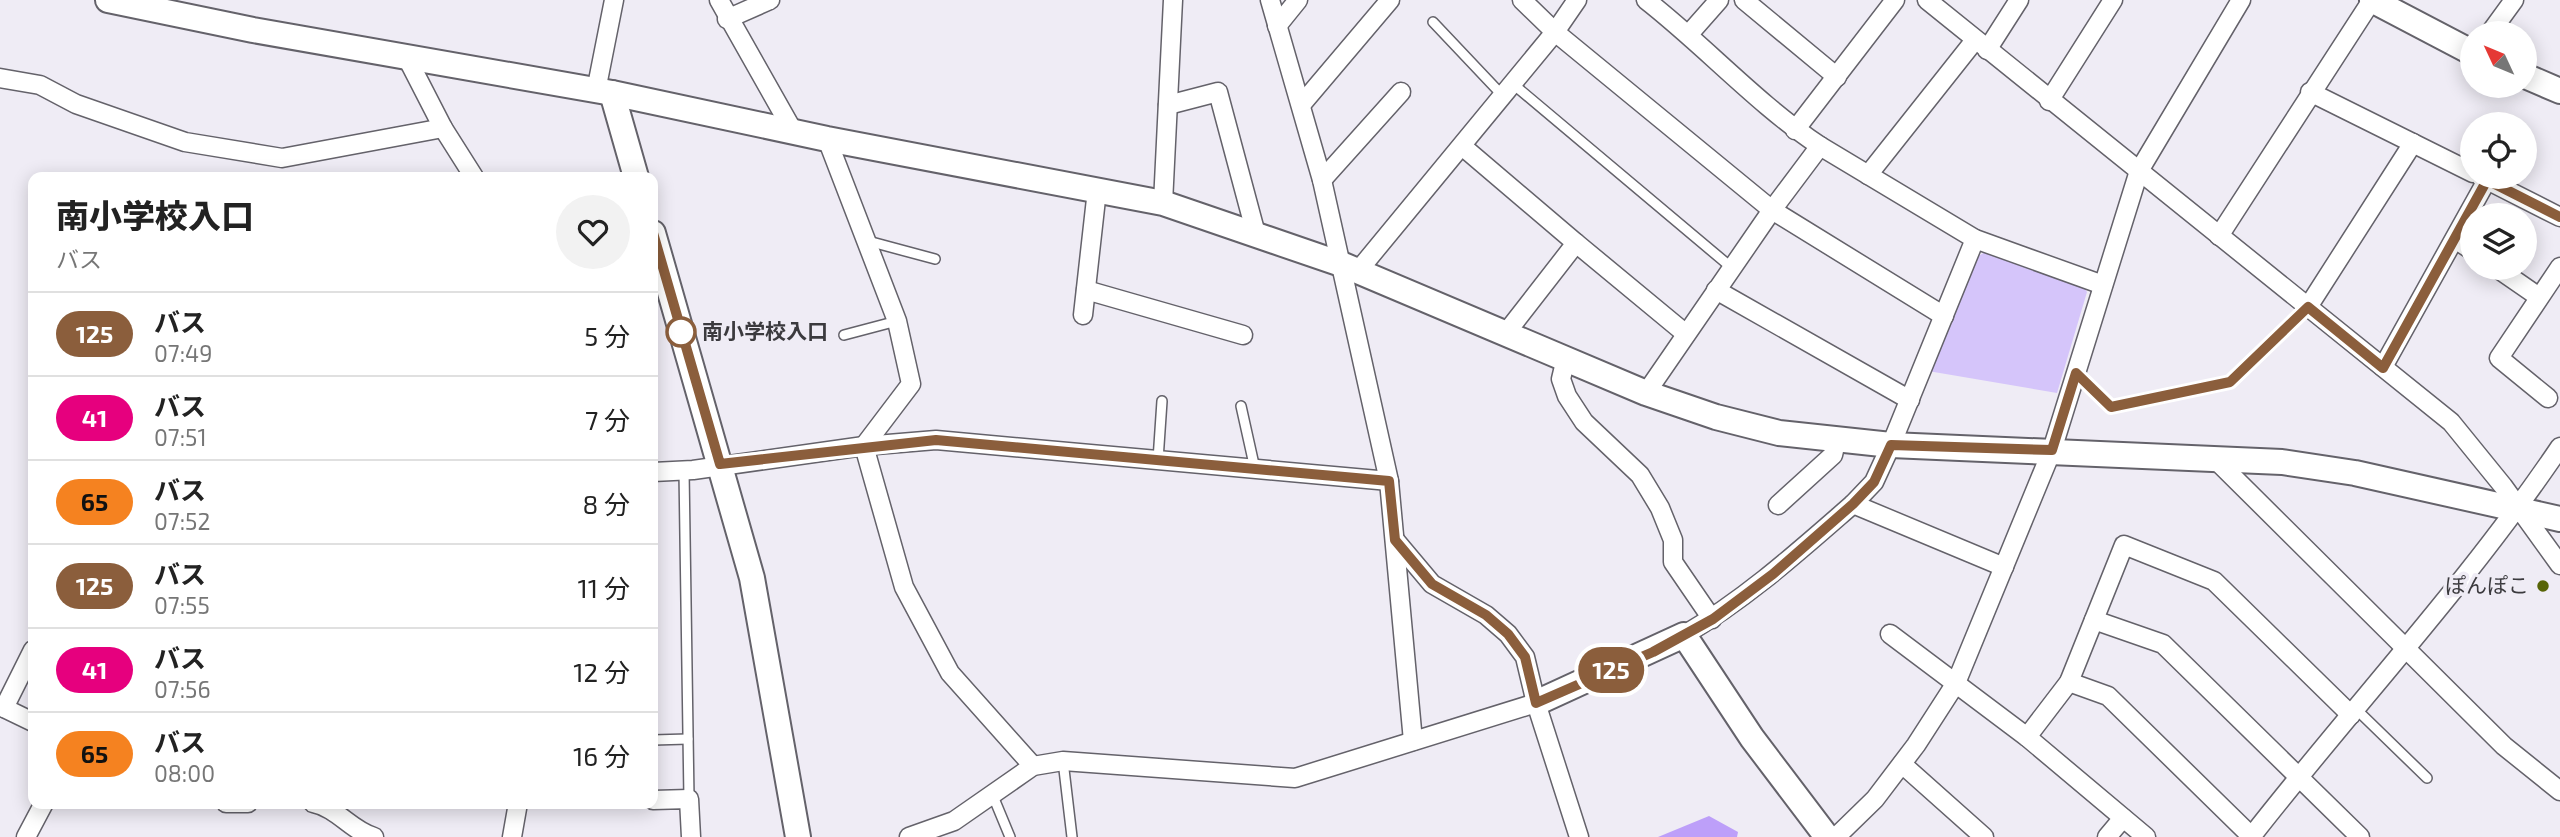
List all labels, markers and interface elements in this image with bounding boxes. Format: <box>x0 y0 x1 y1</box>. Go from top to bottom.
north arrow <box>2460 21 2538 98</box>
map controls <box>2460 21 2537 280</box>
button: locate <box>2460 112 2537 189</box>
text: 南小学校入口 <box>56 195 254 235</box>
button: heart <box>556 195 630 269</box>
button: layers <box>2460 203 2537 280</box>
text: バス <box>56 245 102 273</box>
text: バス <box>154 306 206 337</box>
marker: 南小学校入口 <box>666 317 696 347</box>
place label: 南小学校入口 <box>702 318 828 343</box>
text: 125 <box>76 319 113 348</box>
text: 5 分 <box>584 320 630 351</box>
text: 07:49 <box>154 339 212 367</box>
text: バス <box>154 390 206 421</box>
text: 41 <box>82 403 107 432</box>
text: 7 分 <box>585 404 630 435</box>
text: 07:51 <box>154 423 207 451</box>
text: バス <box>154 474 206 505</box>
text: 65 <box>81 487 108 516</box>
text: 8 分 <box>582 488 630 519</box>
text: 07:52 <box>154 507 210 535</box>
text: バス <box>154 558 206 589</box>
text: 125 <box>76 571 113 600</box>
text: 11 分 <box>578 572 630 603</box>
place label: ぽんぽこ <box>2445 572 2529 597</box>
marker: ぽんぽこ <box>2535 578 2551 594</box>
text: 07:55 <box>154 591 210 619</box>
text: バス <box>154 642 206 673</box>
line badge: 125 <box>1571 647 1651 693</box>
text: 41 <box>82 655 107 684</box>
text: 125 <box>1592 655 1630 684</box>
text: 12 分 <box>573 656 630 687</box>
text: 07:56 <box>154 675 211 703</box>
text: バス <box>154 726 206 757</box>
text: 65 <box>81 739 108 768</box>
text: 16 分 <box>573 740 630 771</box>
text: 08:00 <box>154 759 215 787</box>

